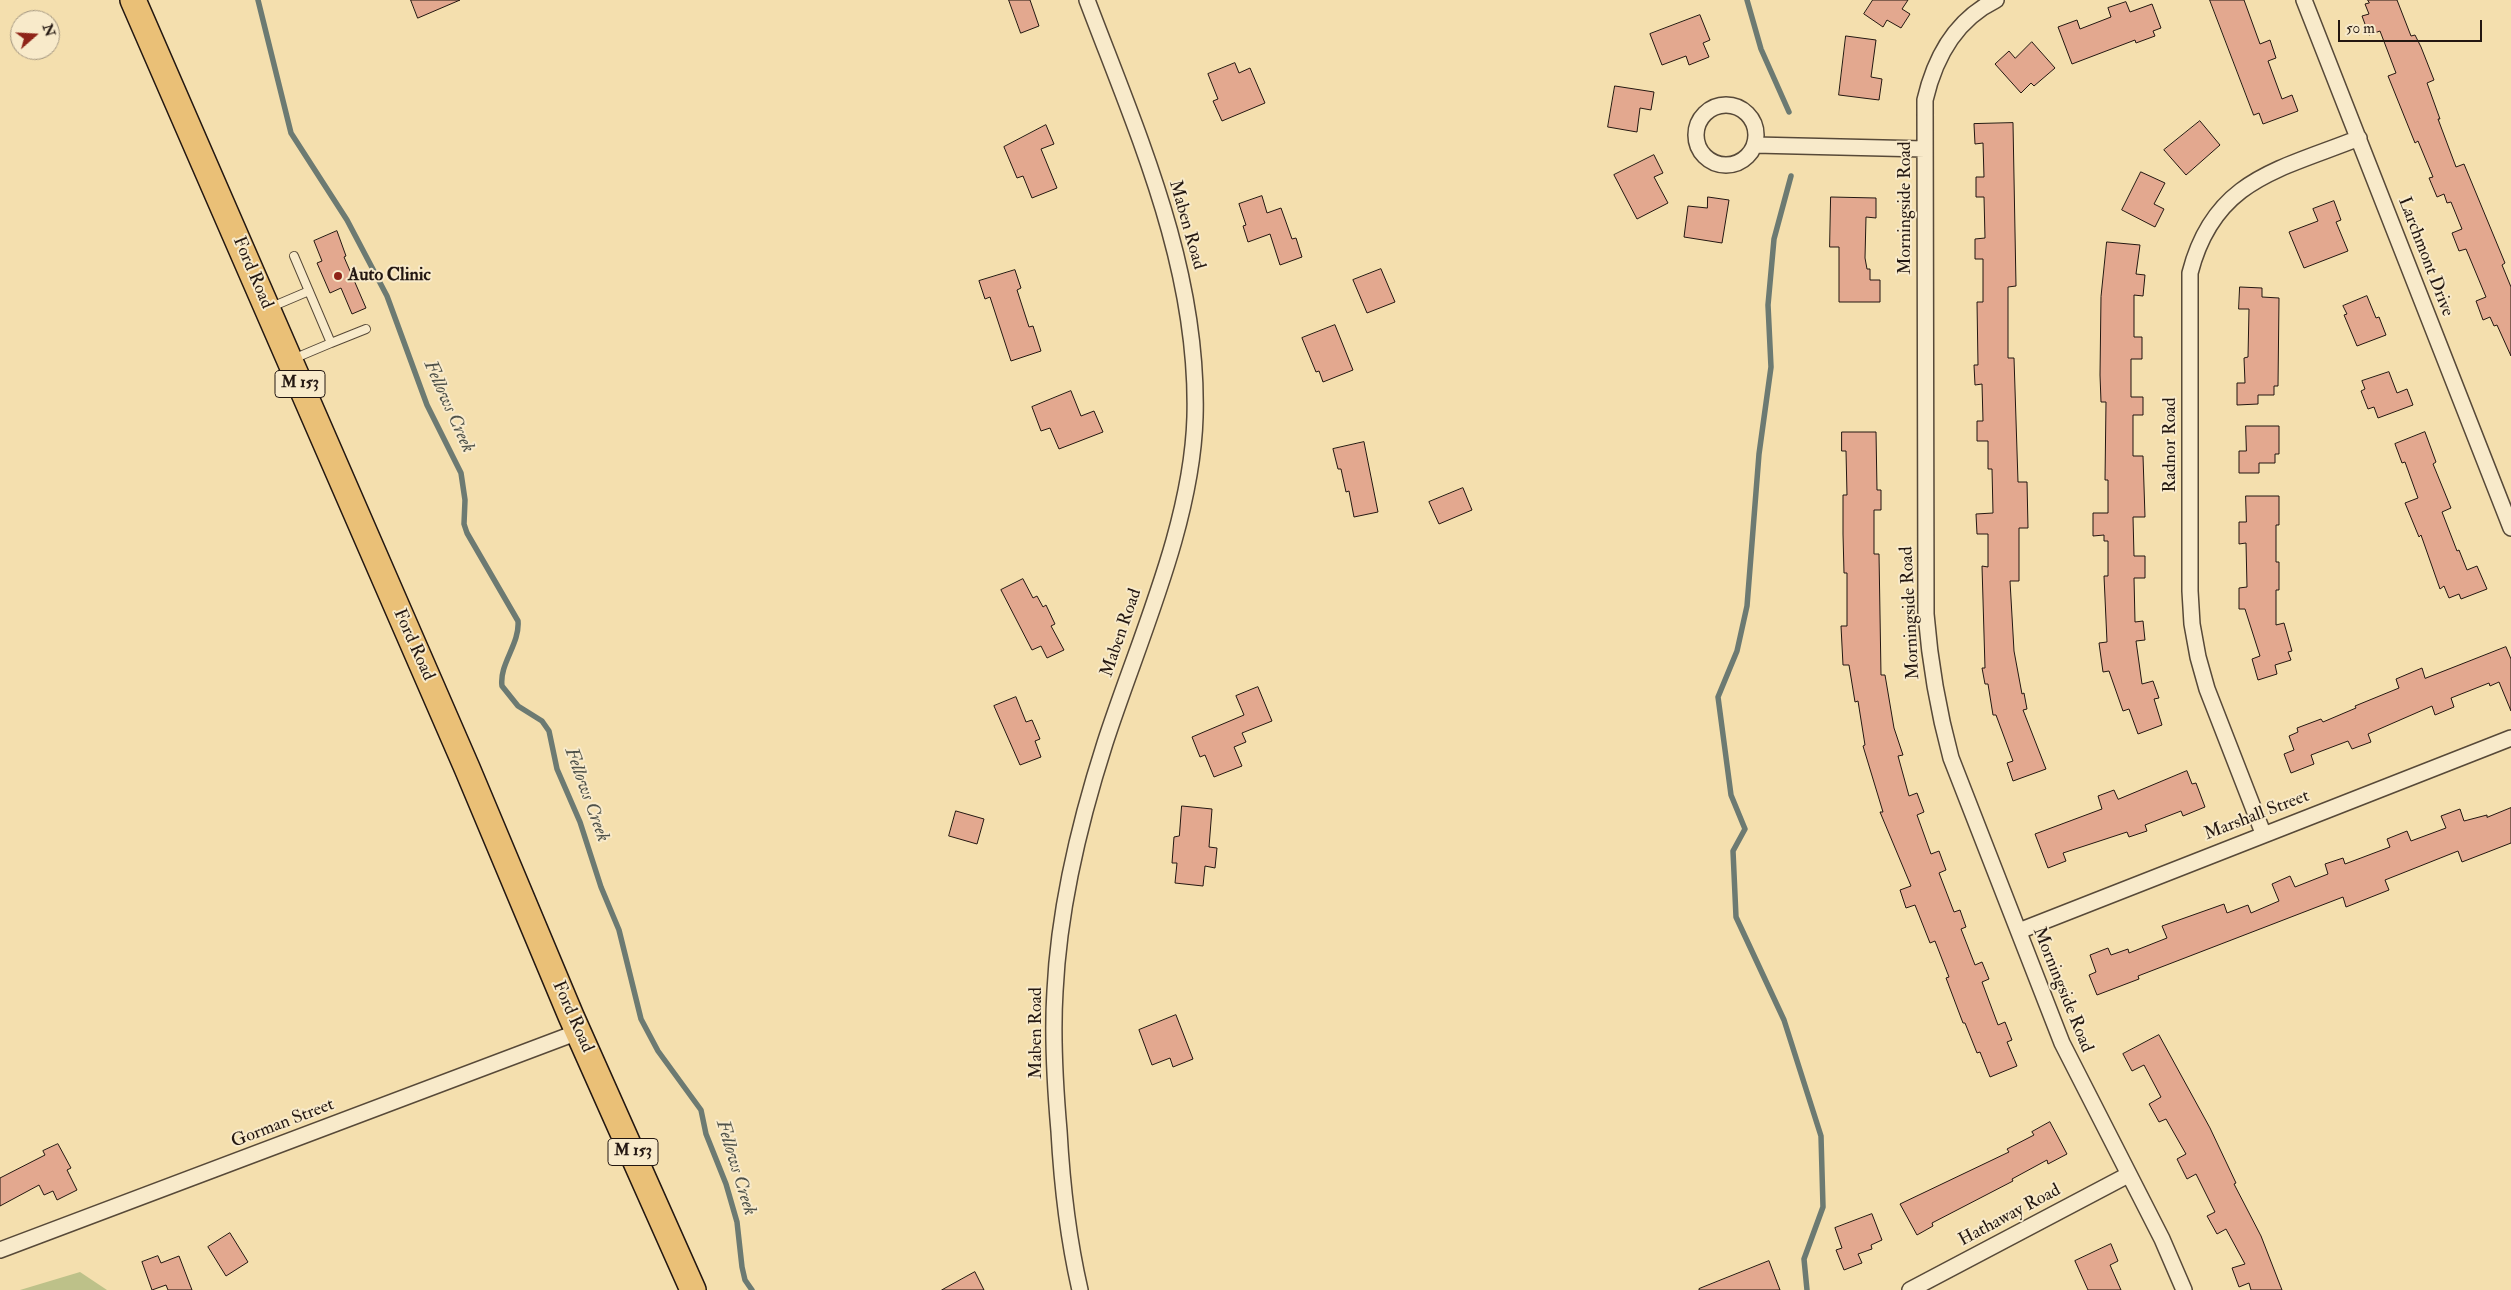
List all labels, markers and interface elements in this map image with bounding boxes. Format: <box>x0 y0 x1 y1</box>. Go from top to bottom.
north arrow <box>10 10 60 60</box>
scale bar <box>2341 10 2485 42</box>
text: 50 m <box>2346 19 2375 38</box>
text: N <box>39 22 59 39</box>
street label: Morningside Road <box>1895 141 1917 275</box>
street label: Maben Road <box>1163 178 1209 272</box>
street label: Larchmont Drive <box>2392 194 2458 320</box>
street label: Ford Road <box>227 234 277 312</box>
place label: Auto Clinic <box>348 265 431 287</box>
marker: Auto Clinic <box>332 270 344 282</box>
water label: Fellows Creek <box>418 357 478 457</box>
road number: M 153 <box>275 370 325 398</box>
street label: Radnor Road <box>2160 397 2182 493</box>
street label: Morningside Road <box>1897 546 1925 680</box>
street label: Maben Road <box>1097 586 1147 680</box>
street label: Ford Road <box>388 606 438 684</box>
water label: Fellows Creek <box>558 745 614 845</box>
street label: Marshall Street <box>2201 786 2313 846</box>
street label: Morningside Road <box>2027 924 2097 1056</box>
street label: Ford Road <box>547 978 597 1056</box>
street label: Maben Road <box>1026 987 1048 1079</box>
street label: Gorman Street <box>229 1095 337 1153</box>
water label: Fellows Creek <box>710 1117 760 1219</box>
road number: M 153 <box>608 1138 658 1166</box>
street label: Hathaway Road <box>1955 1180 2065 1252</box>

